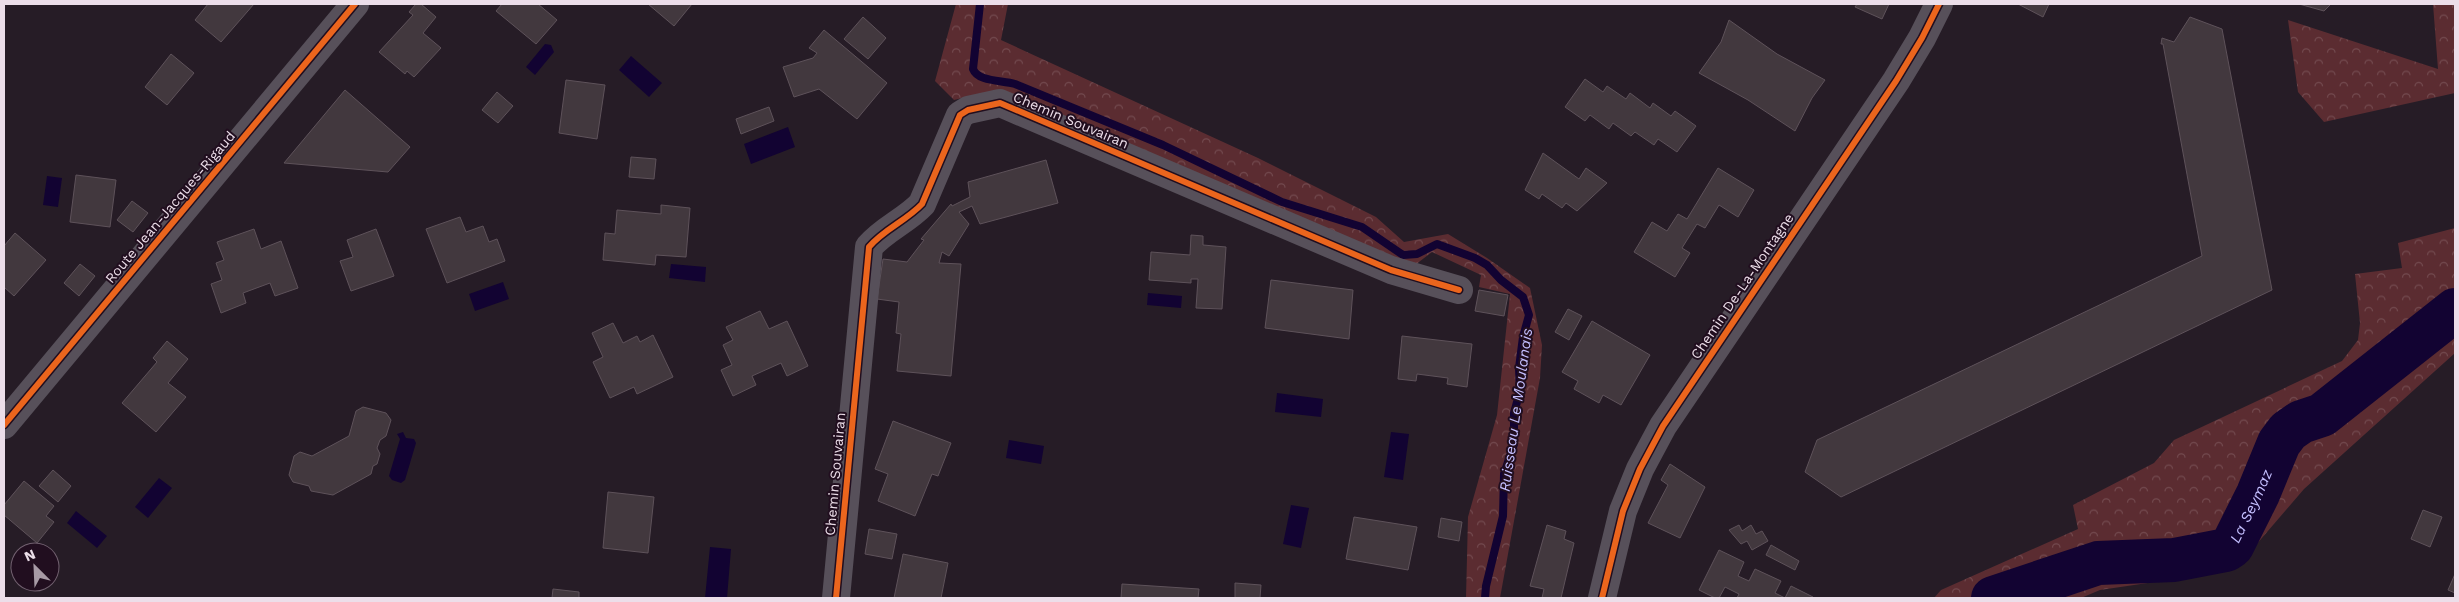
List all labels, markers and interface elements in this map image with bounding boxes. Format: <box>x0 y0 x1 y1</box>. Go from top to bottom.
street label: Chemin Souvairan <box>1011 88 1131 152</box>
street label: Route Jean-Jacques-Rigaud <box>102 128 238 286</box>
street label: Chemin De-La-Montagne <box>1687 210 1797 362</box>
water label: Ruisseau Le Moulanais <box>1496 327 1536 493</box>
street label: Chemin Souvairan <box>822 412 848 536</box>
water label: La Seymaz <box>2226 467 2276 546</box>
north arrow <box>10 542 60 592</box>
text: N <box>22 546 38 565</box>

